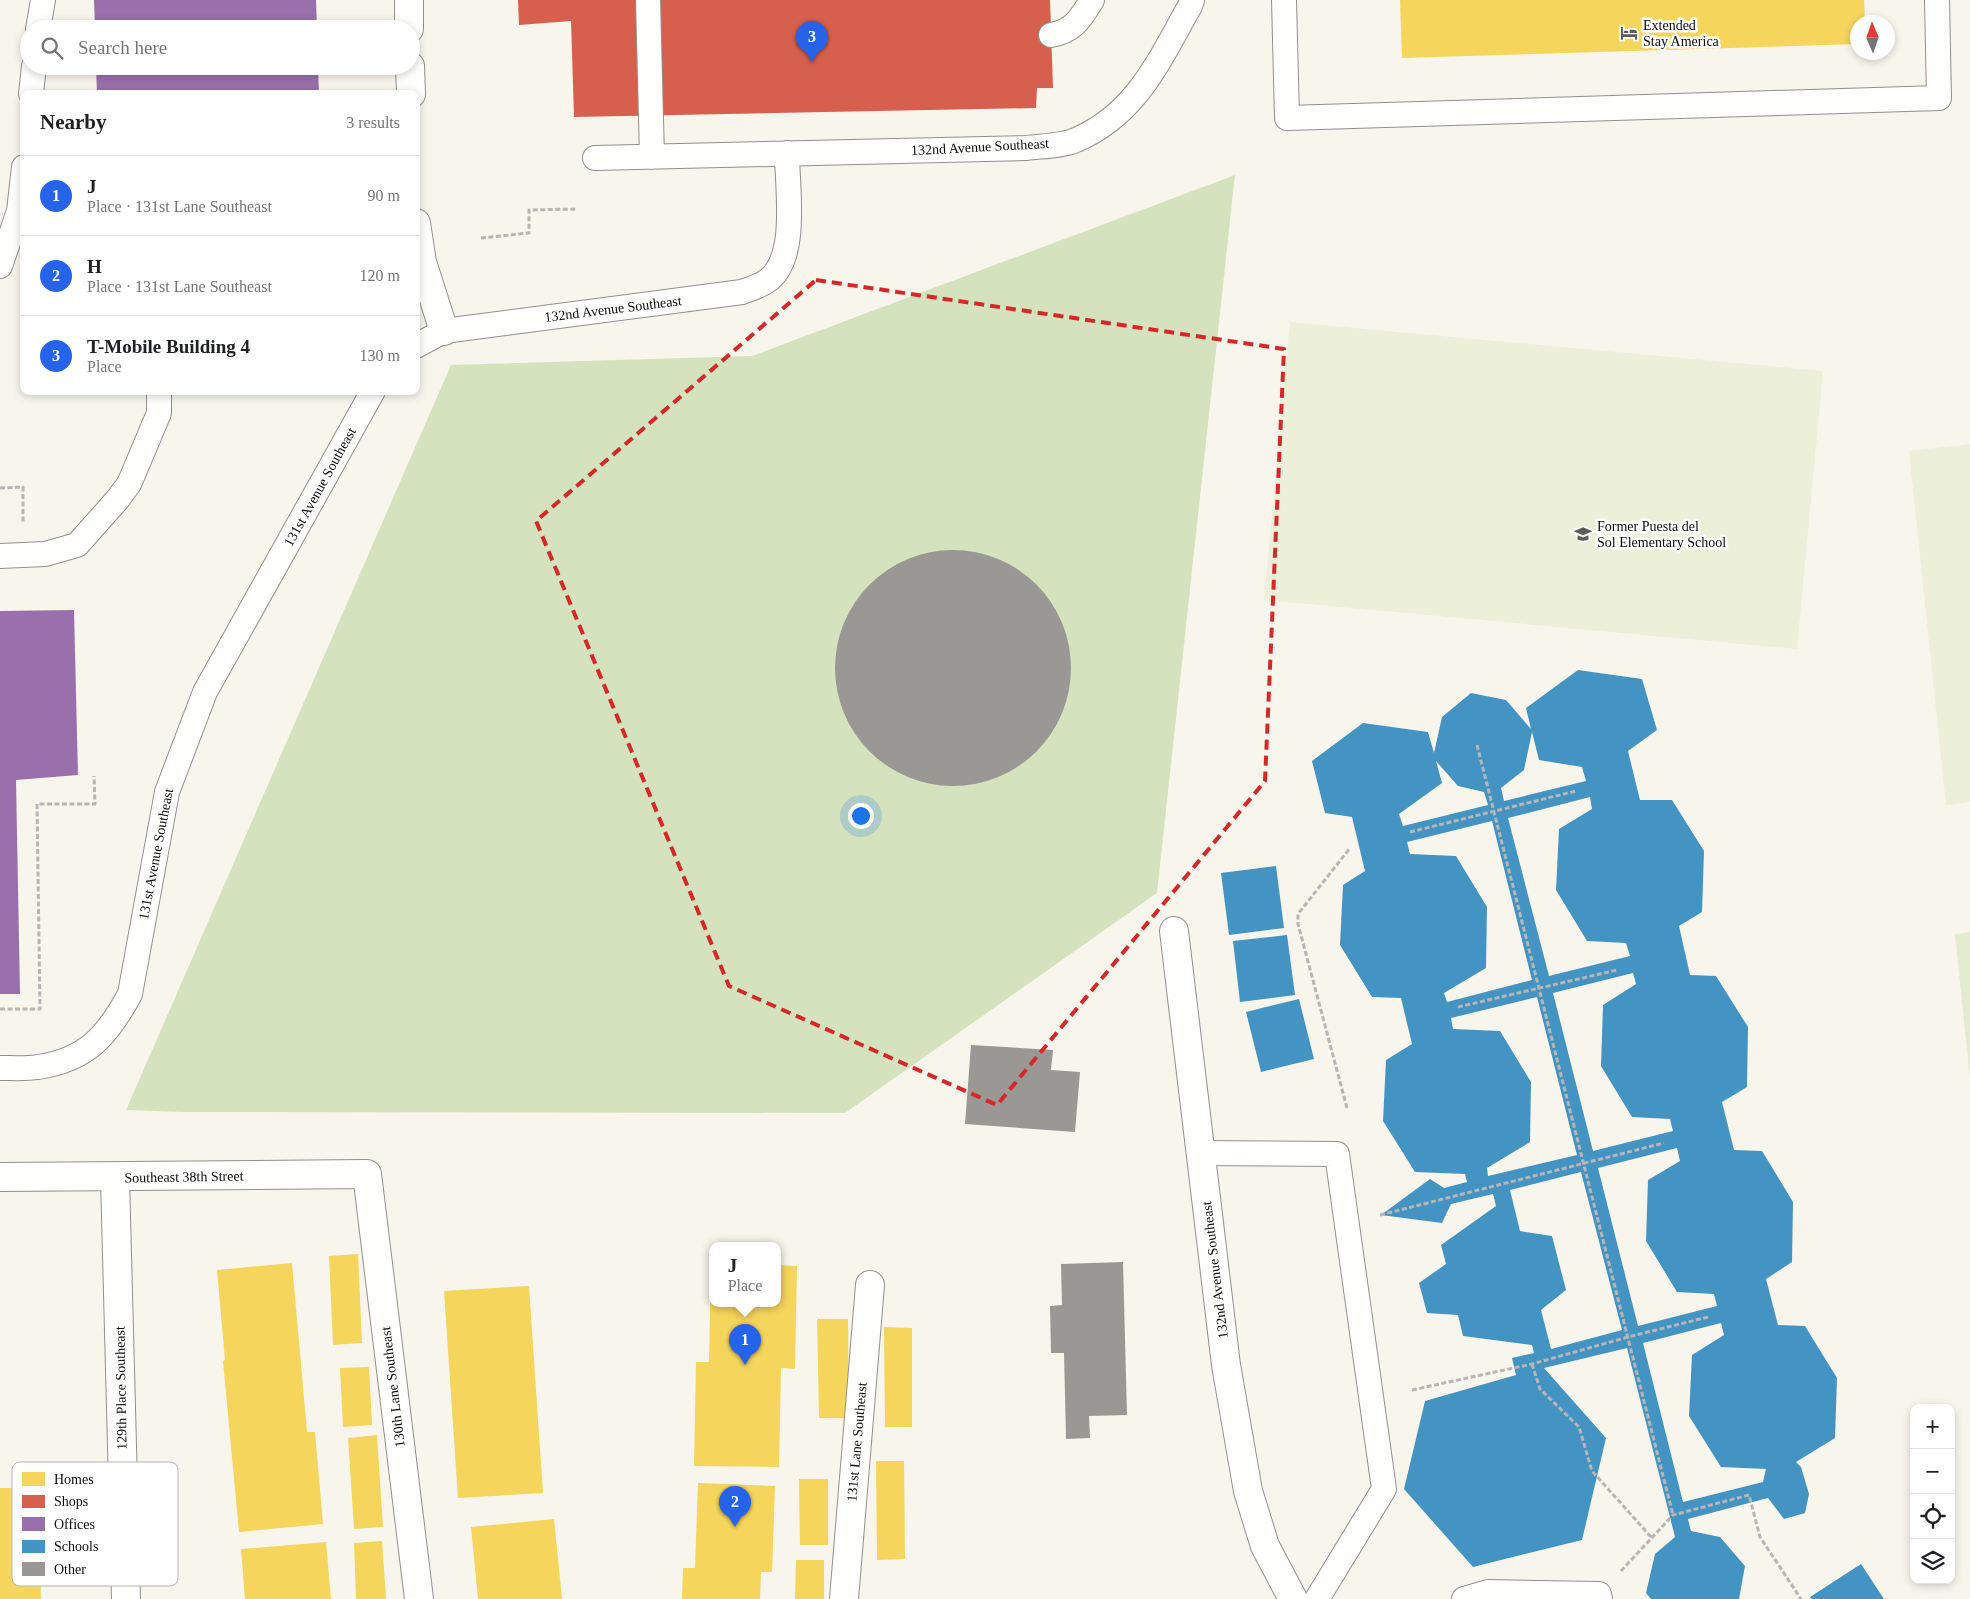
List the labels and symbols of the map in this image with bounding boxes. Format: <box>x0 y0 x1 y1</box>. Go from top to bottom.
north arrow <box>1850 15 1895 60</box>
place label: Extended Stay America <box>1643 18 1720 49</box>
pin: 3 <box>796 21 828 62</box>
hotel icon: Extended Stay America <box>1619 23 1639 43</box>
street label: 132nd Avenue Southeast <box>911 136 1049 158</box>
street label: 132nd Avenue Southeast <box>544 293 683 325</box>
street label: 131st Avenue Southeast <box>281 425 359 549</box>
place label: Former Puesta del Sol Elementary School <box>1597 519 1726 550</box>
school or university icon: Former Puesta del Sol Elementary School <box>1573 524 1593 544</box>
street label: 131st Avenue Southeast <box>136 787 176 921</box>
your location <box>848 803 874 829</box>
street label: Southeast 38th Street <box>124 1168 244 1186</box>
street label: 132nd Avenue Southeast <box>1199 1200 1231 1339</box>
pin: 1 <box>729 1324 761 1365</box>
street label: 129th Place Southeast <box>112 1326 130 1450</box>
street label: 130th Lane Southeast <box>378 1326 408 1448</box>
street label: 131st Lane Southeast <box>844 1382 870 1502</box>
legend <box>12 1462 178 1586</box>
text: Homes <box>54 1472 94 1487</box>
pin: 2 <box>719 1486 751 1527</box>
text: Shops <box>54 1494 88 1509</box>
text: Offices <box>54 1517 95 1532</box>
text: Schools <box>54 1539 98 1554</box>
text: Other <box>54 1562 86 1577</box>

